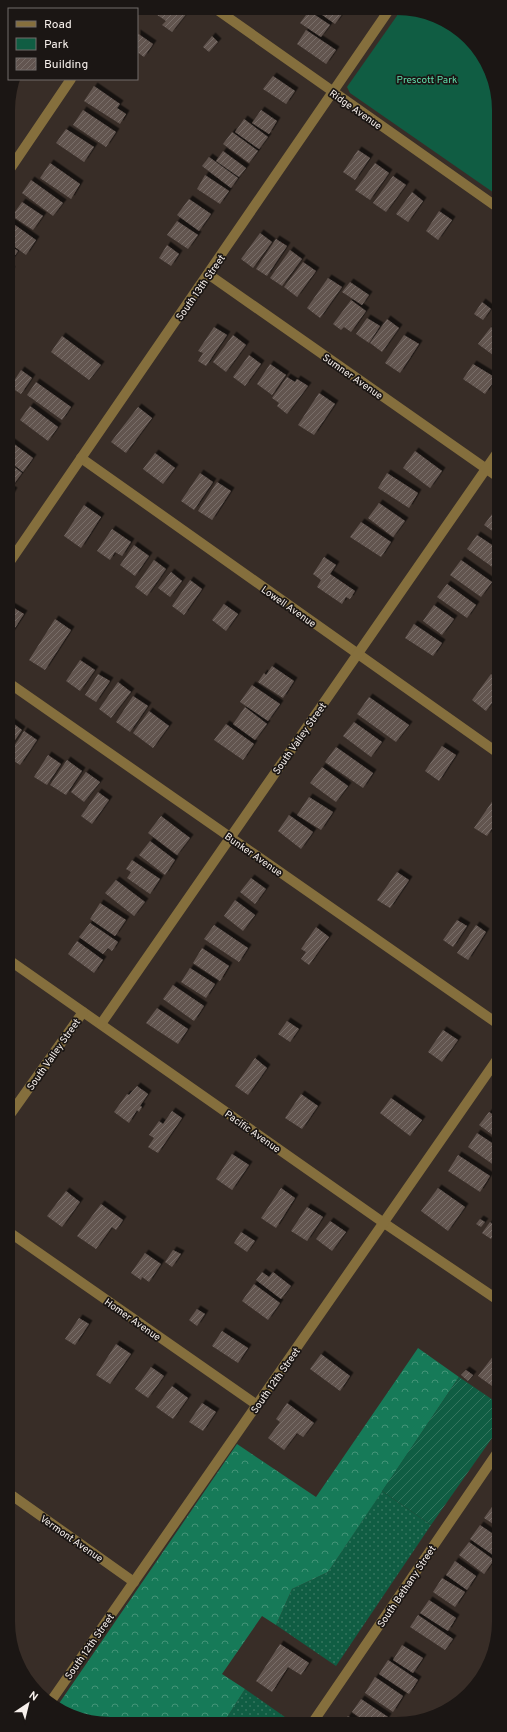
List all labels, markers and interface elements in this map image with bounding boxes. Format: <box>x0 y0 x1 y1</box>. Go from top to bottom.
legend <box>8 8 138 80</box>
text: Road <box>44 17 72 33</box>
text: Park <box>44 37 69 53</box>
text: Building <box>44 57 88 73</box>
park label: Prescott Park <box>397 74 457 87</box>
street label: Ridge Avenue <box>326 87 384 133</box>
street label: South 13th Street <box>174 252 229 323</box>
street label: Sumner Avenue <box>319 352 385 403</box>
street label: Lowell Avenue <box>258 584 318 631</box>
street label: South Valley Street <box>271 700 330 777</box>
street label: Bunker Avenue <box>222 831 285 880</box>
street label: South Valley Street <box>25 1016 84 1093</box>
street label: Pacific Avenue <box>222 1108 283 1156</box>
street label: Homer Avenue <box>101 1296 163 1344</box>
street label: South 12th Street <box>249 1345 304 1416</box>
street label: Vermont Avenue <box>37 1513 105 1566</box>
street label: South Bethany Street <box>375 1543 440 1630</box>
street label: South 12th Street <box>63 1611 118 1682</box>
north arrow <box>8 1684 48 1724</box>
text: N <box>26 1689 40 1705</box>

